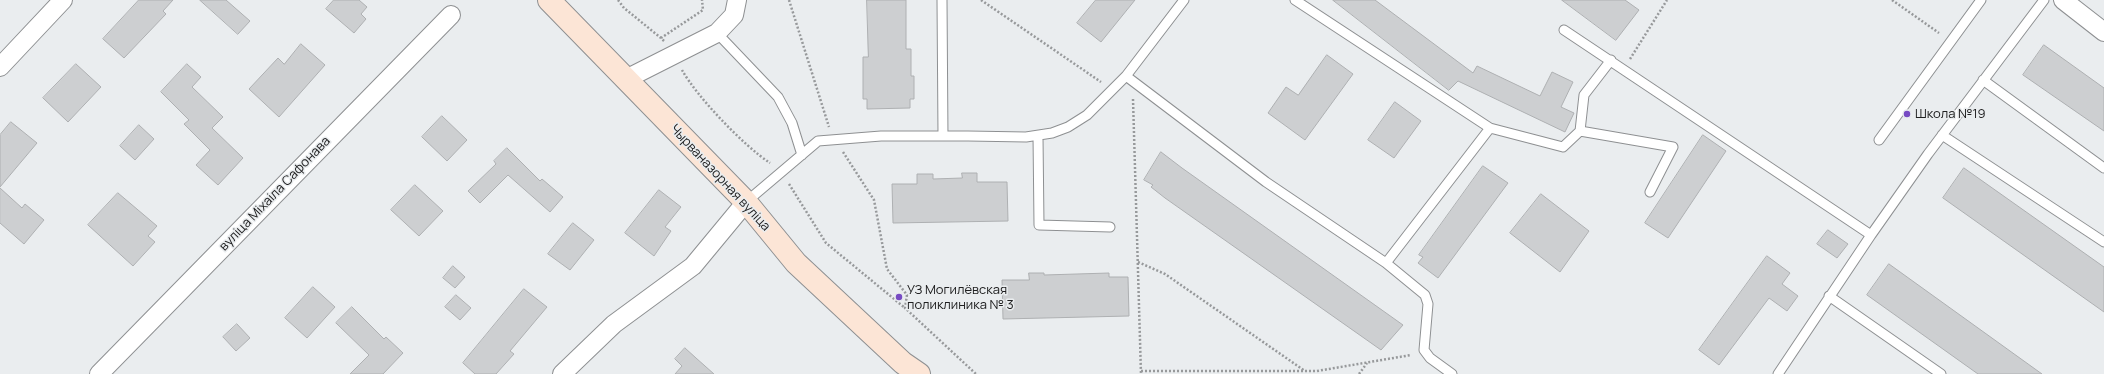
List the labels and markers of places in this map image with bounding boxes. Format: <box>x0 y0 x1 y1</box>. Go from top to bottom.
place label: Школа №19 <box>1915 106 1986 122</box>
marker: Школа №19 <box>1902 109 1912 119</box>
place label: УЗ Могилёвская поликлиника № 3 <box>907 282 1014 313</box>
marker: УЗ Могилёвская поликлиника № 3 <box>894 292 904 302</box>

